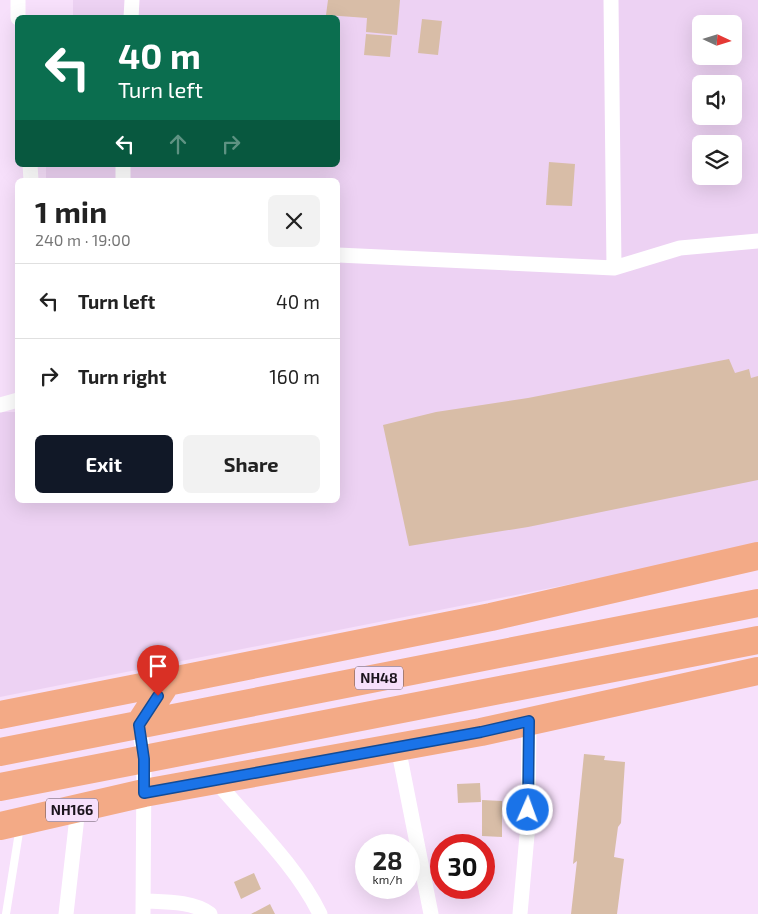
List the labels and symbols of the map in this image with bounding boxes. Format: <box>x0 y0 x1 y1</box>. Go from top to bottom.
north arrow <box>692 15 742 65</box>
pin <box>137 645 179 696</box>
road number: NH48 <box>355 666 403 690</box>
position arrow <box>501 783 553 835</box>
road number: NH166 <box>46 798 98 822</box>
speed limit sign: 30 <box>430 834 495 899</box>

